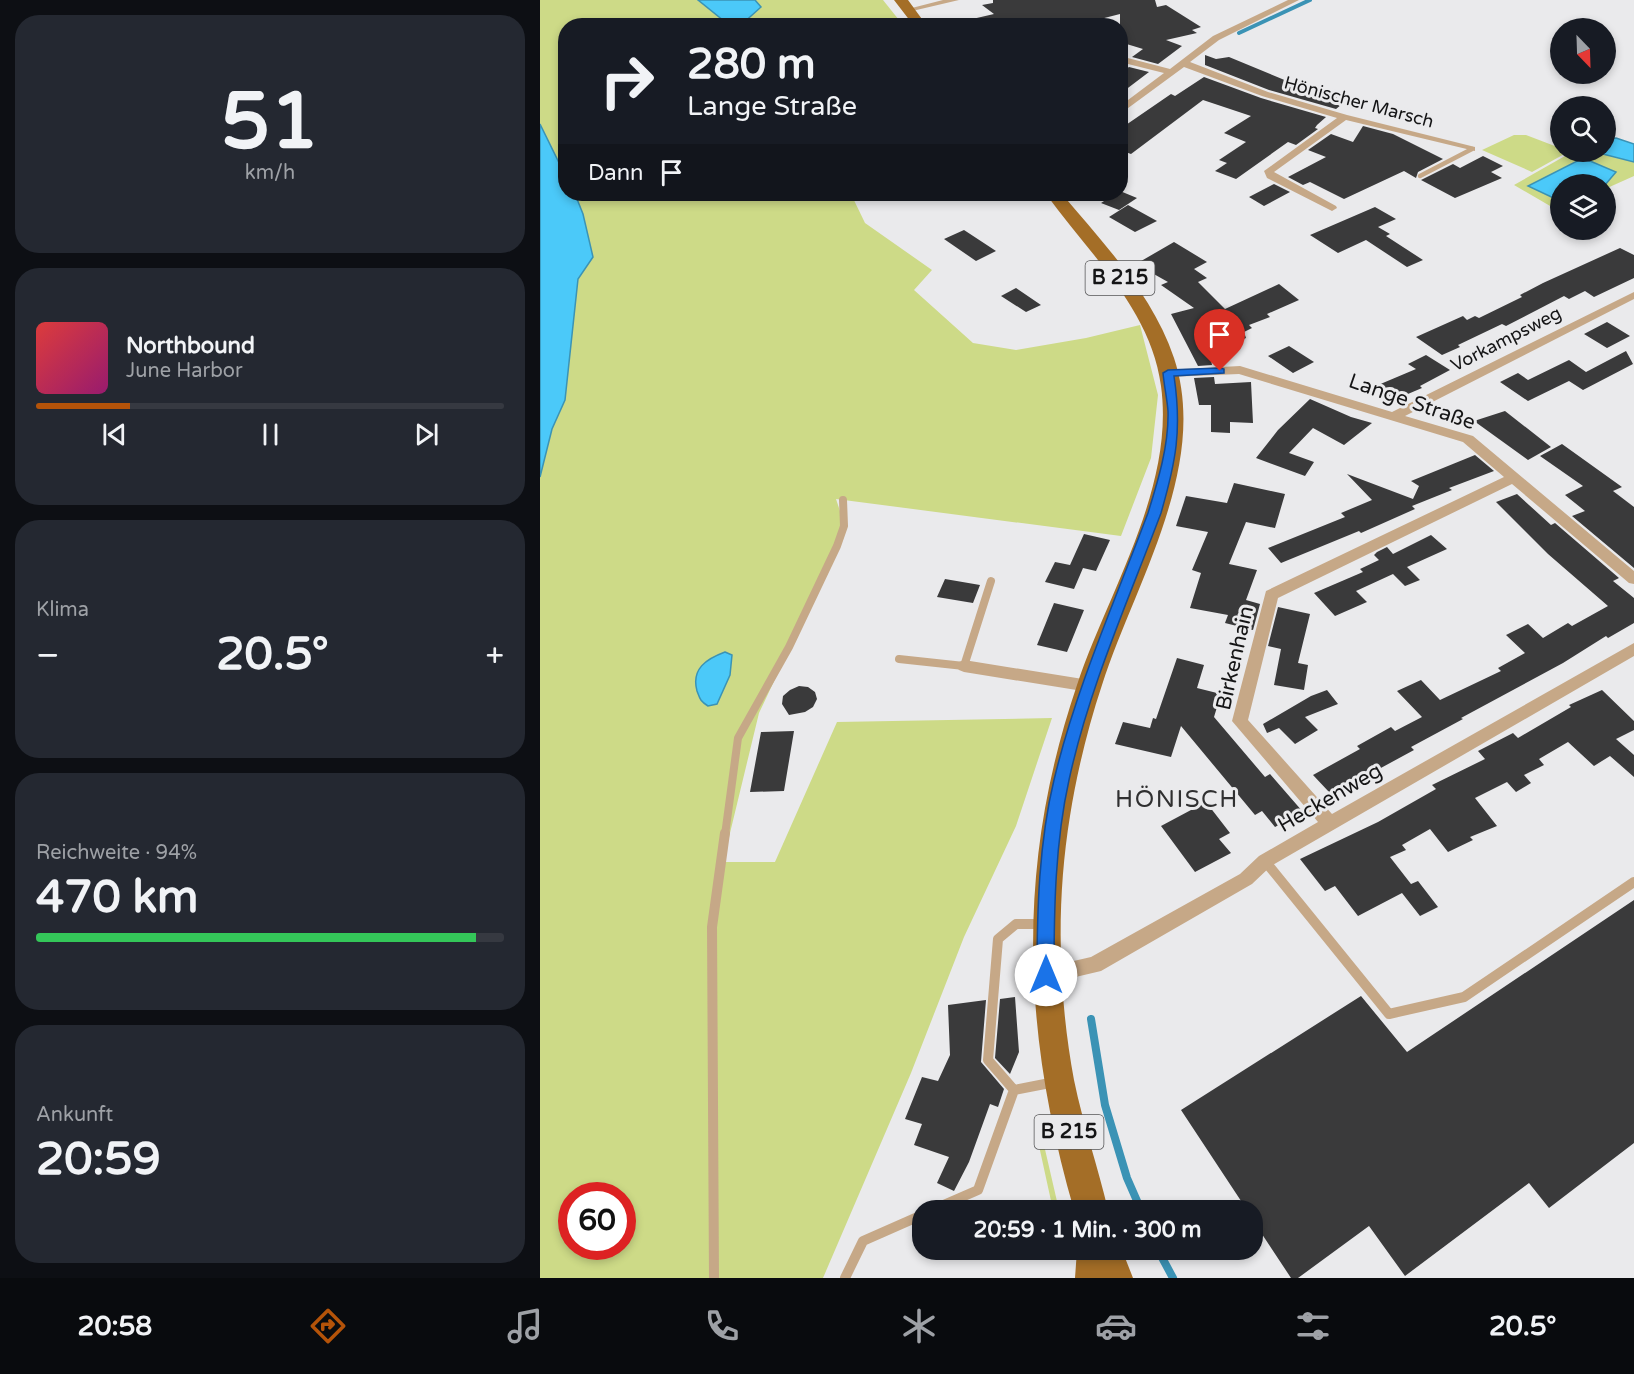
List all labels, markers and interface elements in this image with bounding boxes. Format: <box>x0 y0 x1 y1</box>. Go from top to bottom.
north arrow <box>1550 18 1616 84</box>
map controls <box>1550 18 1616 240</box>
text: 280 m <box>687 39 816 90</box>
icon: right <box>588 42 666 120</box>
street label: Hönischer Marsch <box>1282 71 1436 133</box>
text: 51 <box>221 75 319 169</box>
text: Lange Straße <box>687 90 857 123</box>
button: search <box>1550 96 1616 162</box>
icon: arrive <box>655 156 688 189</box>
text: Dann <box>588 160 643 186</box>
text: km/h <box>245 161 295 185</box>
button: layers <box>1550 174 1616 240</box>
road number: B 215 <box>1086 261 1154 295</box>
street label: Vorkampsweg <box>1447 302 1565 376</box>
pin <box>1194 309 1245 371</box>
icon: arrive <box>1203 318 1236 351</box>
text: Northbound <box>126 333 255 359</box>
text: June Harbor <box>126 359 243 383</box>
street label: Lange Straße <box>1345 369 1479 435</box>
icon: previous <box>98 418 131 451</box>
icon: pause <box>254 418 287 451</box>
icon: next <box>410 418 443 451</box>
text: Klima <box>36 598 89 622</box>
street label: Birkenhain <box>1211 603 1259 713</box>
text: 20.5° <box>216 628 329 682</box>
text: − <box>36 636 60 675</box>
text: + <box>485 636 504 675</box>
street label: Heckenweg <box>1274 758 1386 838</box>
district label: HÖNISCH <box>1115 785 1239 814</box>
text: Reichweite · 94% <box>36 841 197 865</box>
text: 470 km <box>36 871 198 925</box>
position arrow <box>1014 943 1078 1007</box>
text: Ankunft <box>36 1103 113 1127</box>
road number: B 215 <box>1034 1115 1104 1149</box>
text: 20:59 <box>36 1133 161 1187</box>
speed limit sign: 60 <box>558 1182 636 1260</box>
text: 20:59 · 1 Min. · 300 m <box>974 1217 1201 1243</box>
icon: directions <box>307 1305 349 1347</box>
icon: music <box>504 1305 546 1347</box>
icon: phone <box>701 1305 743 1347</box>
icon: climate <box>898 1305 940 1347</box>
icon: car <box>1095 1305 1137 1347</box>
icon: filters <box>1292 1305 1334 1347</box>
text: 20:58 <box>77 1310 152 1343</box>
text: 20.5° <box>1489 1310 1556 1343</box>

